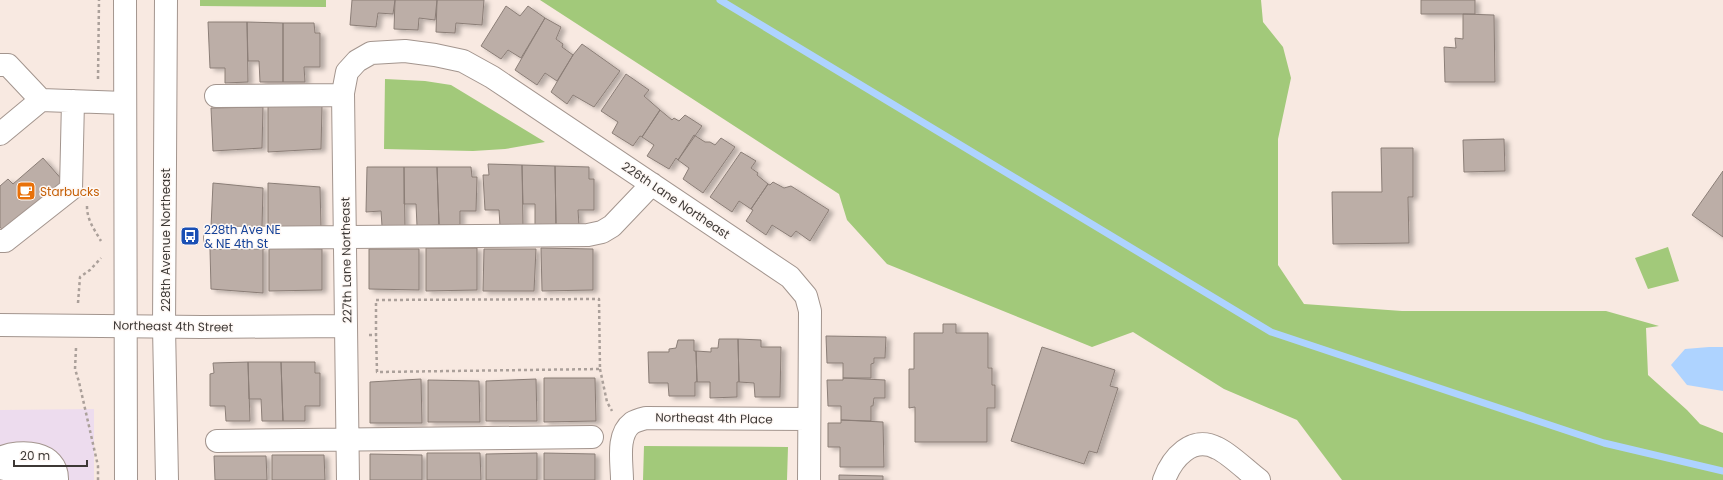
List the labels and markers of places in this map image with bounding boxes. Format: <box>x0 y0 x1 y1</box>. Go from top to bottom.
cafe icon: Starbucks <box>15 180 37 202</box>
place label: Starbucks <box>40 183 100 200</box>
place label: 228th Ave NE & NE 4th St <box>204 221 281 252</box>
bus stop icon: 228th Ave NE & NE 4th St <box>179 225 201 247</box>

